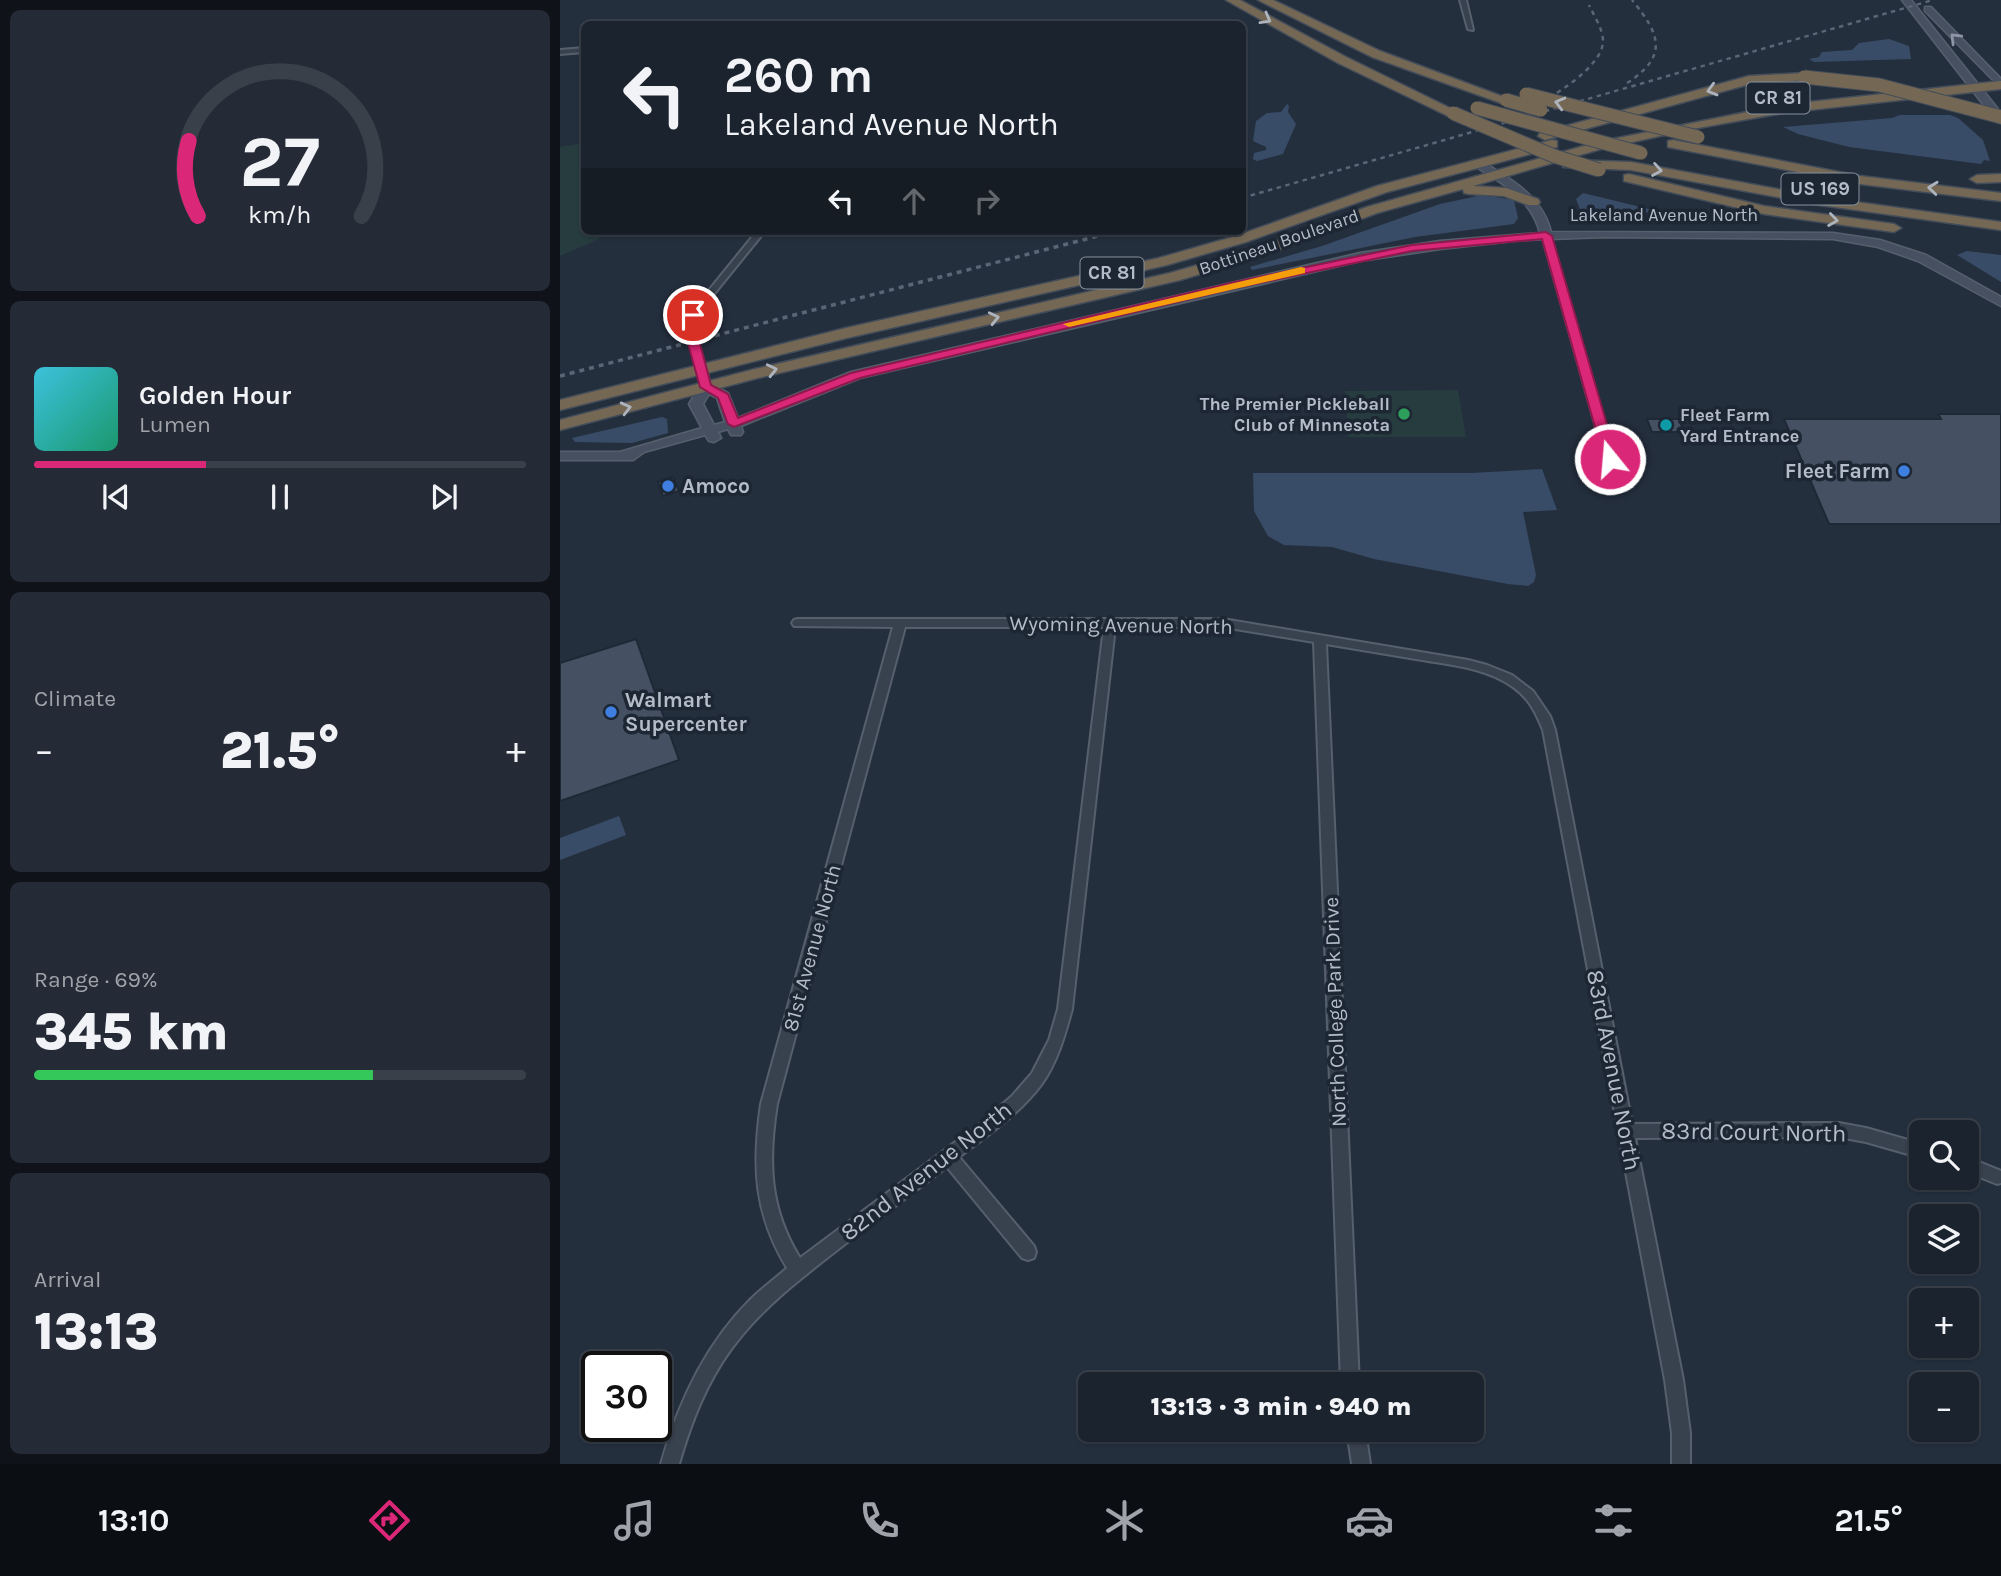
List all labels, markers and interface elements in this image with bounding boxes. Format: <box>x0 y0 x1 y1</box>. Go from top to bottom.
one-way arrow <box>1259 11 1271 24</box>
one-way arrow <box>1950 34 1963 47</box>
text: 260 m <box>724 47 873 104</box>
icon: left <box>609 49 700 140</box>
one-way arrow <box>1707 81 1719 96</box>
road number: CR 81 <box>1746 82 1810 114</box>
one-way arrow <box>1555 97 1567 111</box>
text: Lakeland Avenue North <box>724 106 1059 143</box>
text: 27 <box>240 120 320 205</box>
one-way arrow <box>1651 162 1663 177</box>
road number: US 169 <box>1782 174 1858 204</box>
one-way arrow <box>1928 181 1939 196</box>
icon: left <box>822 182 860 220</box>
icon: ahead <box>895 182 933 220</box>
icon: right <box>968 182 1006 220</box>
text: km/h <box>248 200 312 229</box>
street label: Bottineau Boulevard <box>1196 204 1362 280</box>
street label: Lakeland Avenue North <box>1570 204 1758 226</box>
one-way arrow <box>1827 212 1839 227</box>
road number: CR 81 <box>1080 258 1144 288</box>
pin <box>663 285 723 345</box>
icon: arrive <box>674 296 712 334</box>
one-way arrow <box>988 312 1000 327</box>
one-way arrow <box>766 364 778 378</box>
text: Golden Hour <box>139 380 291 411</box>
place label: The Premier Pickleball Club of Minnesota <box>1200 393 1390 436</box>
one-way arrow <box>620 401 632 416</box>
place label: Fleet Farm Yard Entrance <box>1680 404 1799 447</box>
marker: The Premier Pickleball Club of Minnesota <box>1396 406 1412 422</box>
text: Lumen <box>139 411 211 438</box>
marker: Fleet Farm Yard Entrance <box>1658 417 1674 433</box>
position arrow <box>1573 422 1647 496</box>
place label: Fleet Farm <box>1785 459 1890 483</box>
marker: Fleet Farm <box>1896 463 1912 479</box>
place label: Amoco <box>682 474 750 498</box>
icon: previous <box>97 478 135 516</box>
icon: pause <box>261 478 299 516</box>
icon: next <box>425 478 463 516</box>
marker: Amoco <box>660 478 676 494</box>
street label: Wyoming Avenue North <box>1009 611 1233 639</box>
text: Climate <box>34 685 116 712</box>
place label: Walmart Supercenter <box>625 688 747 736</box>
marker: Walmart Supercenter <box>603 704 619 720</box>
text: 21.5° <box>220 720 340 781</box>
text: − <box>34 728 54 773</box>
text: + <box>506 728 526 773</box>
street label: 81st Avenue North <box>778 862 846 1034</box>
street label: North College Park Drive <box>1319 897 1351 1127</box>
text: Range · 69% <box>34 966 158 993</box>
street label: 83rd Avenue North <box>1581 967 1647 1173</box>
text: 345 km <box>34 1001 229 1062</box>
street label: 82nd Avenue North <box>835 1095 1017 1247</box>
street label: 83rd Court North <box>1661 1116 1847 1148</box>
map controls <box>1909 1120 1979 1442</box>
button: search <box>1909 1120 1979 1190</box>
button: layers <box>1909 1204 1979 1274</box>
text: Arrival <box>34 1266 101 1293</box>
button: + <box>1909 1288 1979 1358</box>
text: 13:13 <box>34 1301 158 1362</box>
speed limit sign: 30 <box>581 1351 672 1442</box>
button: − <box>1909 1372 1979 1442</box>
text: 13:13 · 3 min · 940 m <box>1150 1391 1412 1422</box>
icon: directions <box>365 1496 414 1545</box>
icon: music <box>610 1496 659 1545</box>
icon: phone <box>855 1496 904 1545</box>
icon: climate <box>1100 1496 1149 1545</box>
icon: car <box>1345 1496 1394 1545</box>
icon: filters <box>1589 1496 1638 1545</box>
text: 13:10 <box>98 1502 170 1539</box>
text: 21.5° <box>1834 1502 1903 1539</box>

